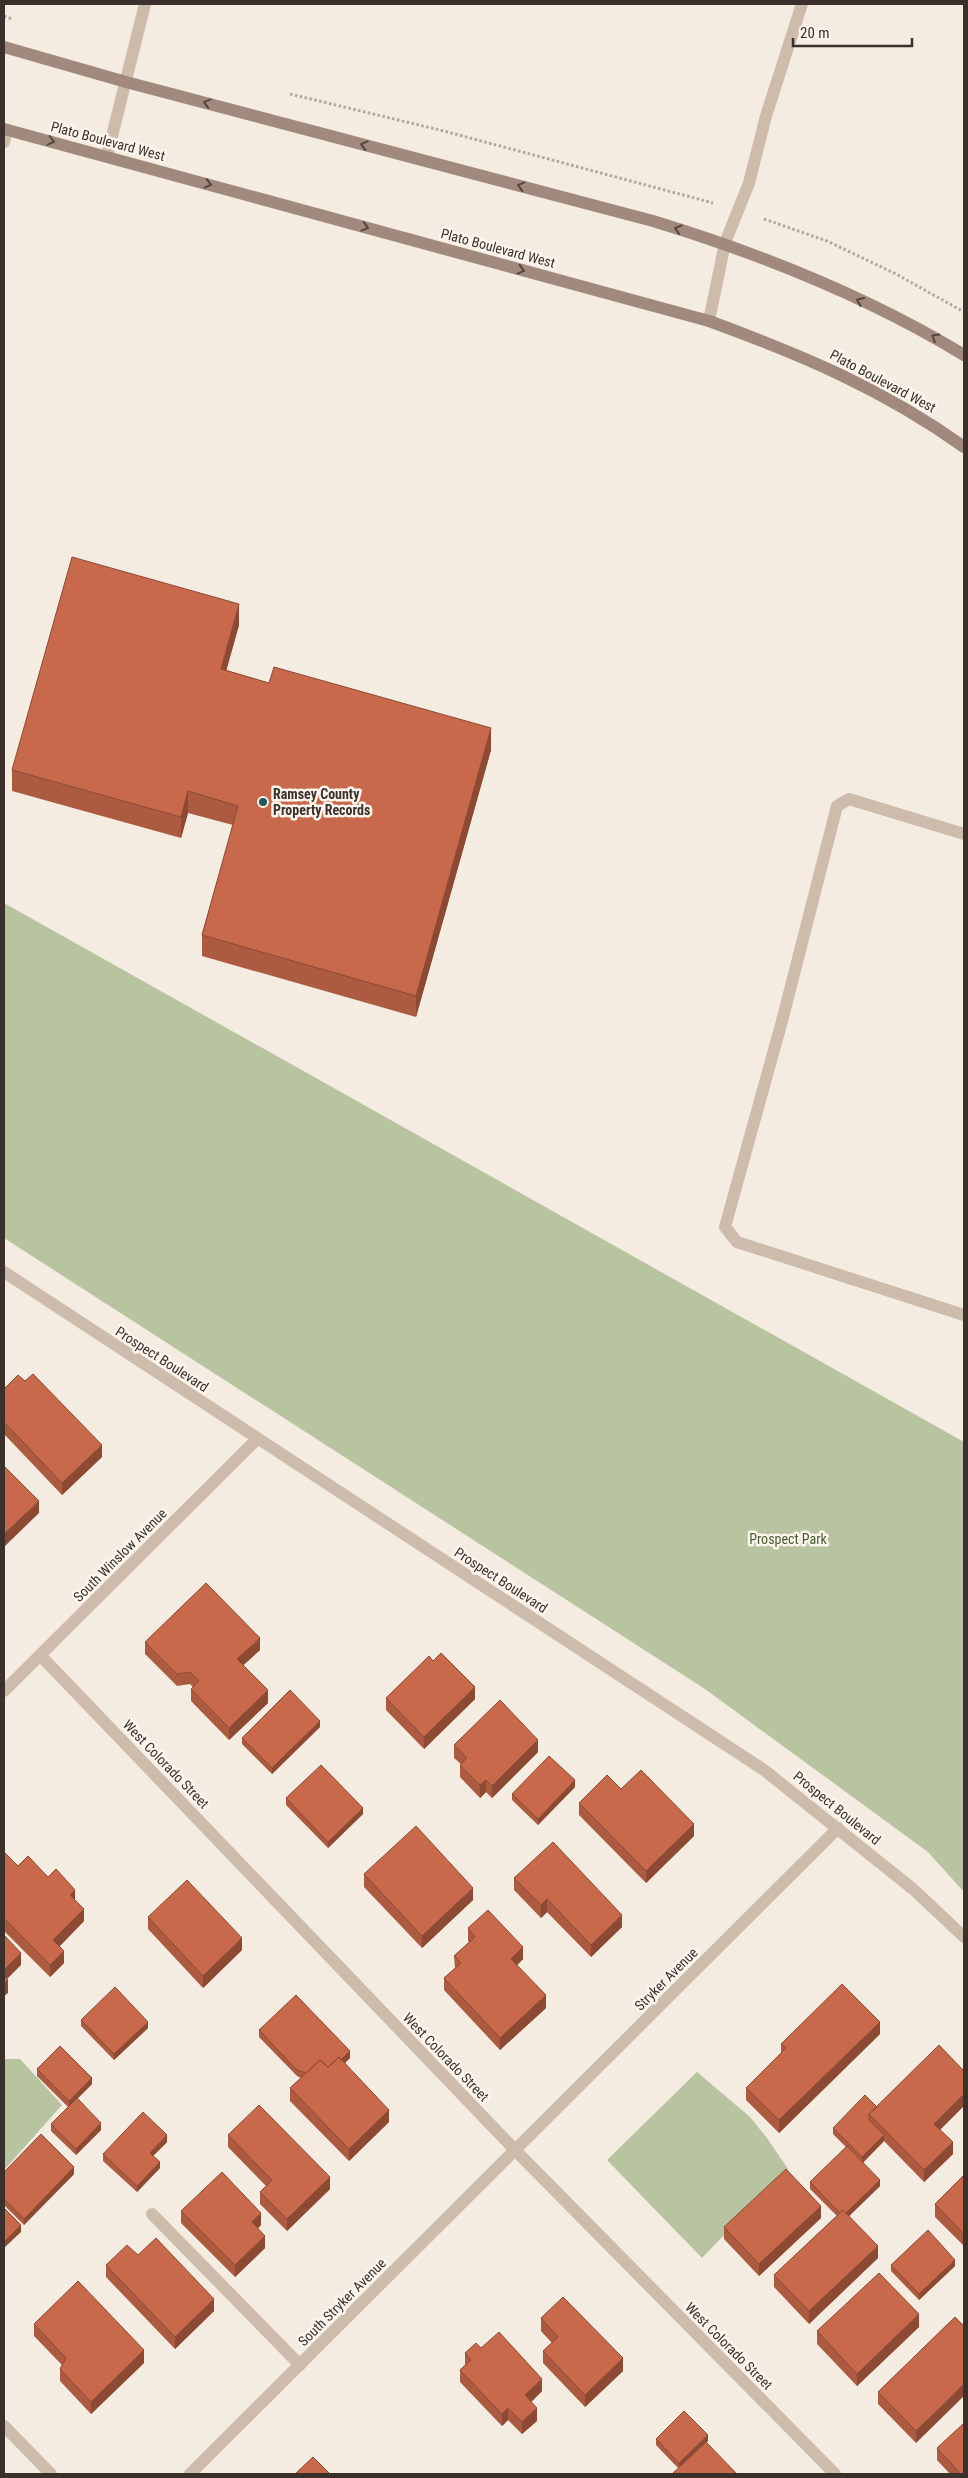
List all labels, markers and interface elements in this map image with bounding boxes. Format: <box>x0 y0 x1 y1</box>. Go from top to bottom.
scale bar <box>793 15 912 47</box>
text: 20 m <box>800 24 830 42</box>
one-way arrow <box>204 99 212 109</box>
street label: Plato Boulevard West <box>49 118 167 164</box>
one-way arrow <box>46 136 55 146</box>
one-way arrow <box>360 140 369 151</box>
one-way arrow <box>203 178 211 188</box>
one-way arrow <box>517 181 526 192</box>
one-way arrow <box>360 221 368 231</box>
one-way arrow <box>675 224 683 234</box>
street label: Plato Boulevard West <box>439 225 557 271</box>
one-way arrow <box>517 264 525 274</box>
one-way arrow <box>856 297 865 308</box>
one-way arrow <box>931 334 940 344</box>
street label: Plato Boulevard West <box>827 346 939 416</box>
place label: Ramsey County Property Records <box>273 786 370 818</box>
marker: Ramsey County Property Records <box>257 796 269 808</box>
street label: Prospect Boulevard <box>113 1323 211 1395</box>
street label: South Winslow Avenue <box>70 1505 170 1605</box>
park label: Prospect Park <box>749 1531 827 1547</box>
street label: Prospect Boulevard <box>452 1544 550 1616</box>
street label: West Colorado Street <box>120 1716 212 1812</box>
street label: Prospect Boulevard <box>790 1768 884 1848</box>
street label: Stryker Avenue <box>631 1944 701 2014</box>
street label: West Colorado Street <box>400 2009 492 2105</box>
street label: South Stryker Avenue <box>295 2255 389 2349</box>
street label: West Colorado Street <box>682 2299 776 2393</box>

